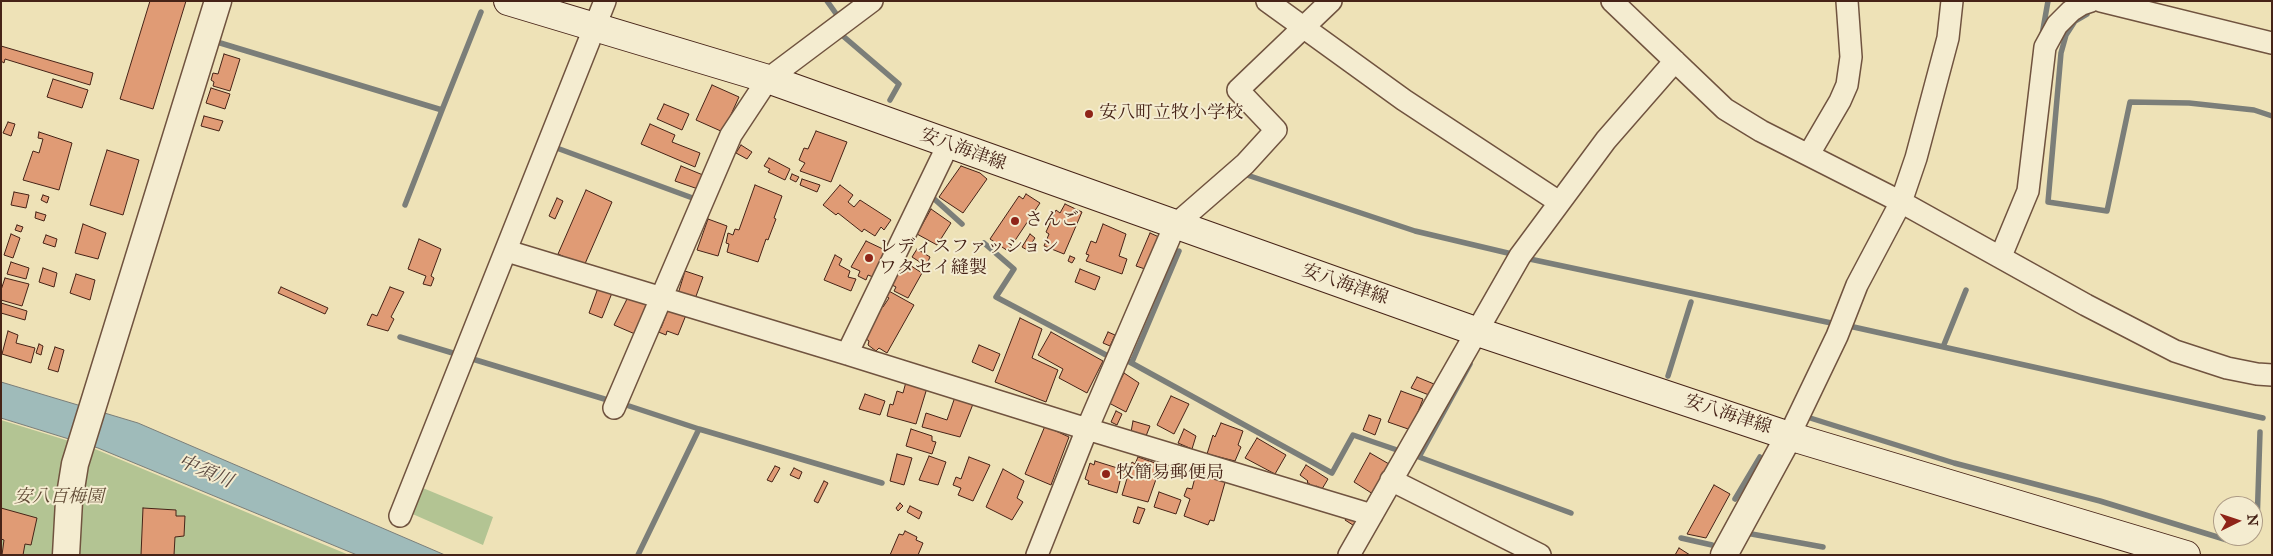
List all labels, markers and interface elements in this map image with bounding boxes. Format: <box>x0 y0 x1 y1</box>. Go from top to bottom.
place label: 安八町立牧小学校 <box>1099 103 1243 125</box>
marker: 安八町立牧小学校 <box>1083 108 1095 120</box>
street label: 安八海津線 <box>917 124 1009 176</box>
place label: さんご <box>1025 210 1079 232</box>
marker: さんご <box>1009 215 1021 227</box>
place label: レディスファッション ワタセイ縫製 <box>879 237 1059 280</box>
marker: レディスファッション ワタセイ縫製 <box>863 252 875 264</box>
street label: 安八海津線 <box>1299 260 1391 310</box>
street label: 安八海津線 <box>1682 391 1774 439</box>
water label: 中須川 <box>174 450 236 494</box>
place label: 牧簡易郵便局 <box>1116 463 1224 485</box>
marker: 牧簡易郵便局 <box>1100 468 1112 480</box>
park label: 安八百梅園 <box>14 487 104 509</box>
north arrow <box>2213 496 2263 546</box>
text: N <box>2244 513 2261 527</box>

